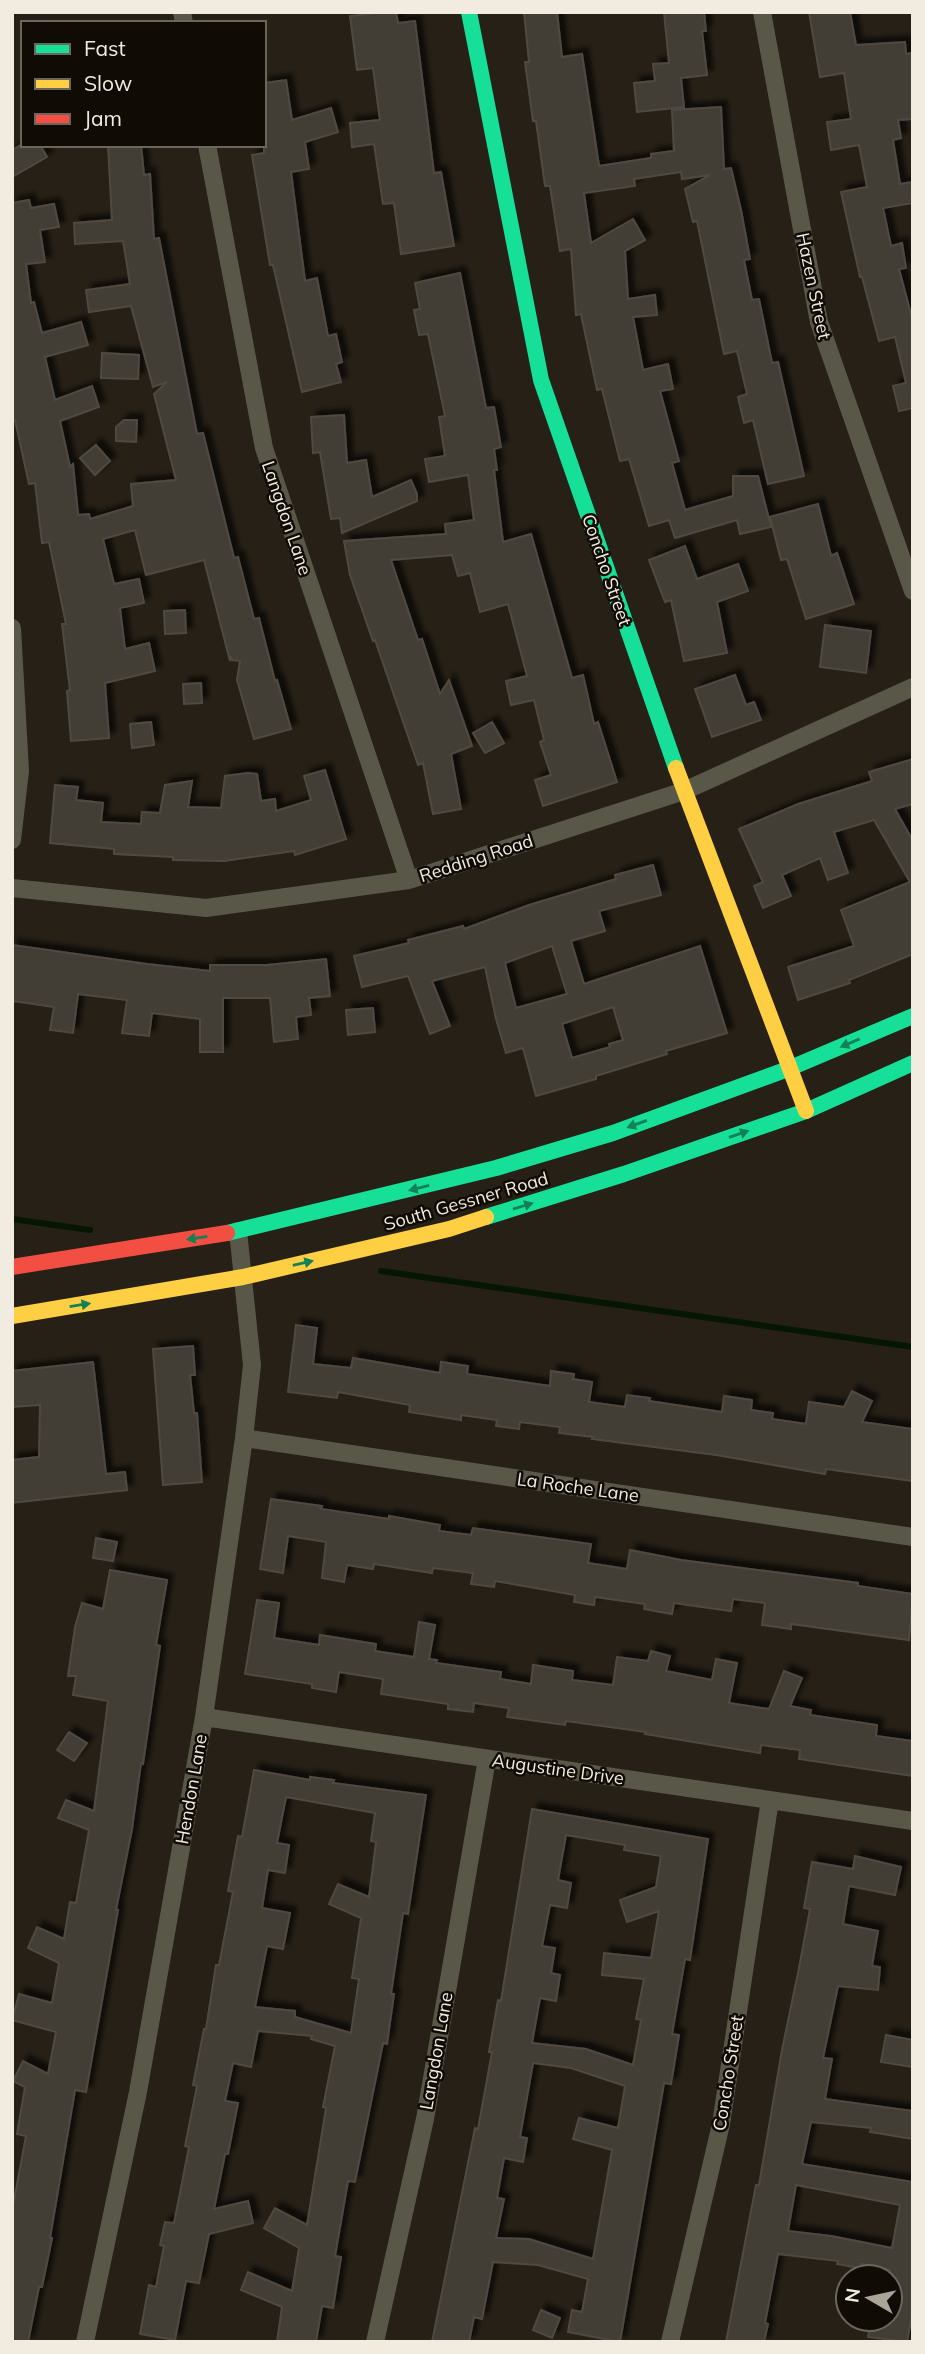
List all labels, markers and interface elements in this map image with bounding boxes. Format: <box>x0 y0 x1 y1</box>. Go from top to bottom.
legend <box>21 21 266 147</box>
text: Fast <box>84 35 126 61</box>
text: Slow <box>84 70 132 96</box>
text: Jam <box>84 105 122 131</box>
street label: Hazen Street <box>791 231 837 341</box>
street label: Langdon Lane <box>257 458 317 578</box>
street label: Concho Street <box>577 511 637 629</box>
street label: Redding Road <box>416 829 536 887</box>
one-way arrow <box>840 1037 860 1049</box>
one-way arrow <box>627 1119 648 1130</box>
one-way arrow <box>729 1128 750 1139</box>
street label: South Gessner Road <box>381 1167 551 1235</box>
one-way arrow <box>408 1183 430 1194</box>
one-way arrow <box>513 1201 534 1211</box>
one-way arrow <box>186 1233 208 1244</box>
one-way arrow <box>292 1258 314 1269</box>
one-way arrow <box>69 1299 91 1310</box>
street label: La Roche Lane <box>516 1467 640 1507</box>
street label: Hendon Lane <box>170 1732 212 1846</box>
street label: Augustine Drive <box>491 1748 625 1790</box>
street label: Langdon Lane <box>414 1990 458 2112</box>
street label: Concho Street <box>708 2014 748 2132</box>
north arrow <box>834 2263 904 2333</box>
text: N <box>839 2286 865 2304</box>

